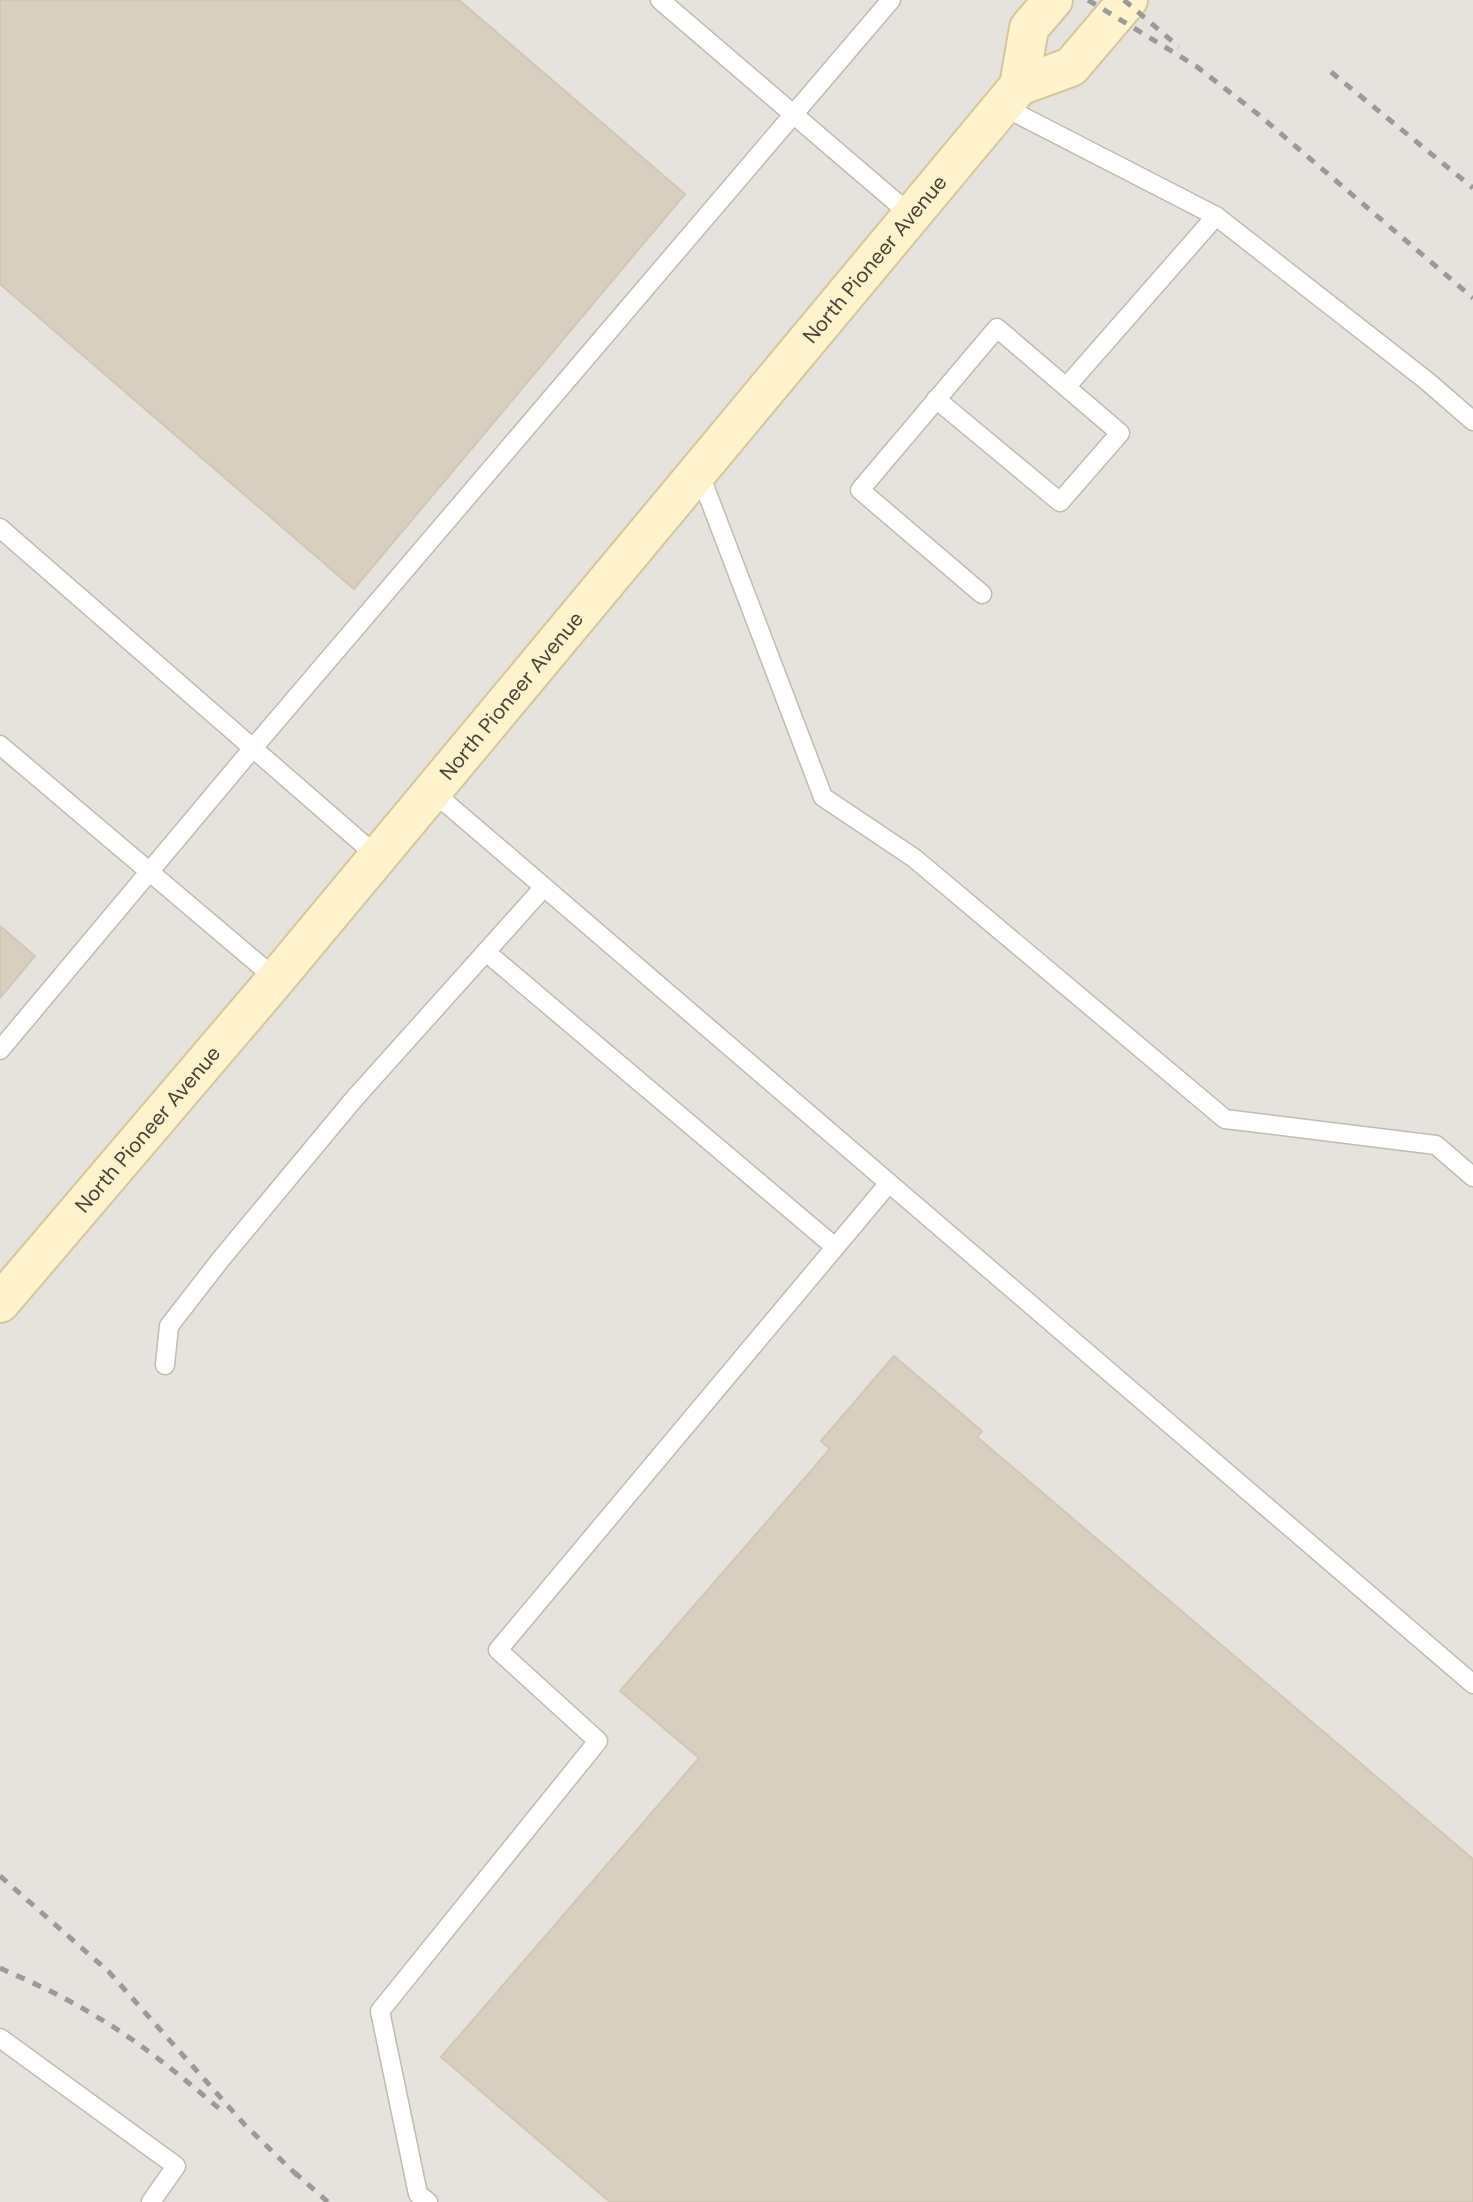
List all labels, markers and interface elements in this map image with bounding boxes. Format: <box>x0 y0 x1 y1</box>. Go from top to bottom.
street label: North Pioneer Avenue <box>797 169 953 349</box>
street label: North Pioneer Avenue <box>433 606 590 786</box>
street label: North Pioneer Avenue <box>69 1040 227 1219</box>

